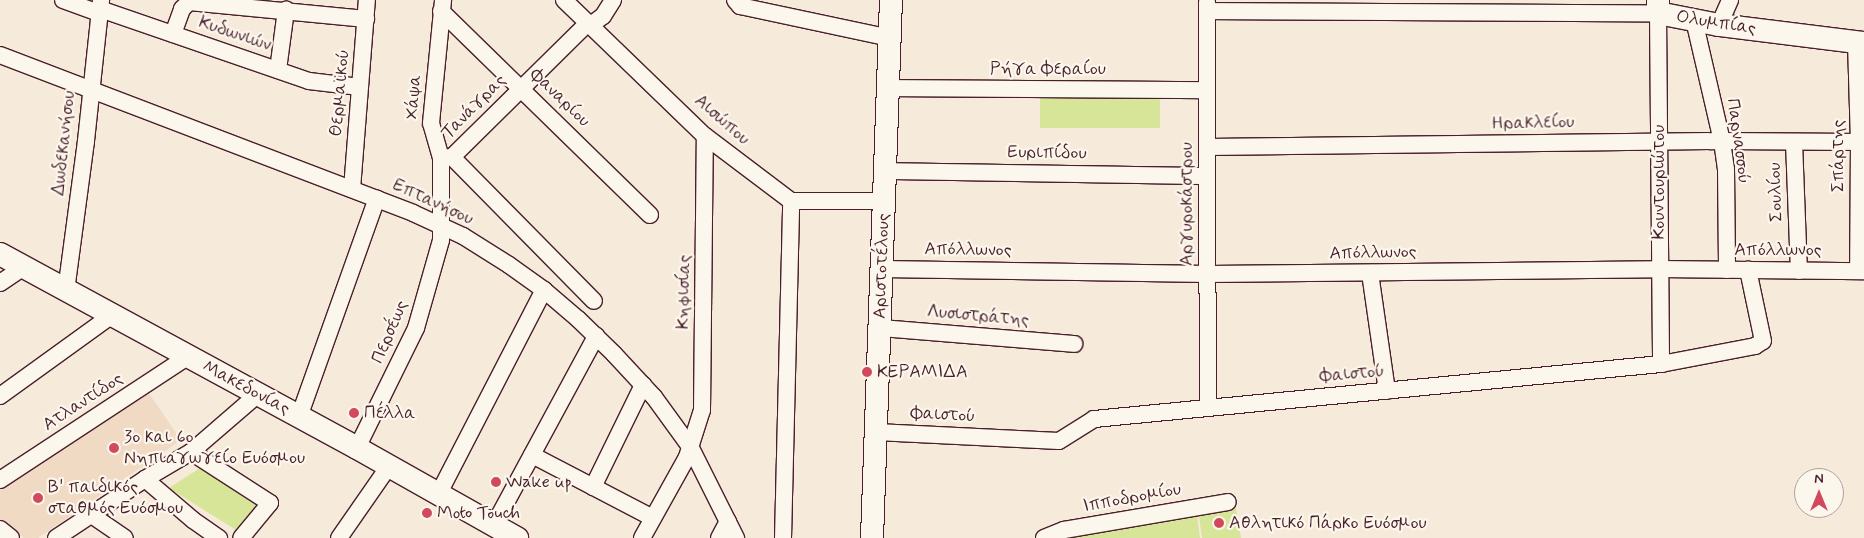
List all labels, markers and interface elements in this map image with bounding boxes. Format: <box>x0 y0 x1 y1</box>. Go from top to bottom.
street label: Ολυμπίας <box>1675 6 1757 40</box>
street label: Κυδωνιών <box>196 12 274 56</box>
street label: Θερμαϊκού <box>325 48 355 138</box>
street label: Ρήγα Φεραίου <box>990 58 1106 80</box>
street label: Φαναρίου <box>526 64 594 132</box>
street label: Τανάγρας <box>437 70 511 144</box>
street label: Χάψα <box>401 74 427 120</box>
street label: Δωδεκανήσου <box>48 89 80 197</box>
street label: Αισώπου <box>690 90 754 150</box>
street label: Παρνασσού <box>1721 97 1755 185</box>
street label: Ηρακλείου <box>1491 111 1575 135</box>
street label: Σπάρτης <box>1827 120 1849 192</box>
street label: Κουντουριώτου <box>1648 125 1670 239</box>
street label: Ευριπίδου <box>1007 142 1087 164</box>
street label: Αργυροκάστρου <box>1176 142 1198 266</box>
street label: Σουλίου <box>1764 162 1788 222</box>
street label: Επτανήσου <box>389 174 477 230</box>
street label: Αριστοτέλους <box>869 213 895 319</box>
street label: Απόλλωνος <box>924 238 1012 262</box>
street label: Απόλλωνος <box>1734 239 1822 261</box>
street label: Απόλλωνος <box>1329 241 1417 265</box>
street label: Κηφισίας <box>673 255 695 329</box>
street label: Περσέως <box>367 297 413 367</box>
street label: Λυσιστράτης <box>926 301 1030 331</box>
street label: Μακεδονίας <box>199 356 293 420</box>
street label: Φαιστού <box>1319 360 1385 388</box>
place label: ΚΕΡΑΜΙΔΑ <box>877 361 968 383</box>
marker: ΚΕΡΑΜΙΔΑ <box>861 366 873 378</box>
street label: Ατλαντίδος <box>39 368 127 436</box>
place label: Πέλλα <box>364 402 416 424</box>
street label: Φαιστού <box>910 403 976 427</box>
marker: Πέλλα <box>348 407 360 419</box>
place label: 3ο και 6ο Νηπιαγωγείο Ευόσμου <box>124 427 305 469</box>
marker: 3ο και 6ο Νηπιαγωγείο Ευόσμου <box>108 442 120 454</box>
north arrow <box>1794 468 1844 518</box>
text: N <box>1814 470 1824 488</box>
place label: Wake up <box>506 471 570 493</box>
marker: Wake up <box>490 476 502 488</box>
place label: Β' παιδικός σταθμός Ευόσμου <box>48 477 183 520</box>
street label: Ιπποδρομίου <box>1081 479 1183 517</box>
marker: Β' παιδικός σταθμός Ευόσμου <box>32 492 44 504</box>
place label: Moto Touch <box>437 502 517 524</box>
marker: Moto Touch <box>421 507 433 519</box>
place label: Αθλητικό Πάρκο Ευόσμου <box>1229 512 1427 534</box>
marker: Αθλητικό Πάρκο Ευόσμου <box>1213 517 1225 529</box>

